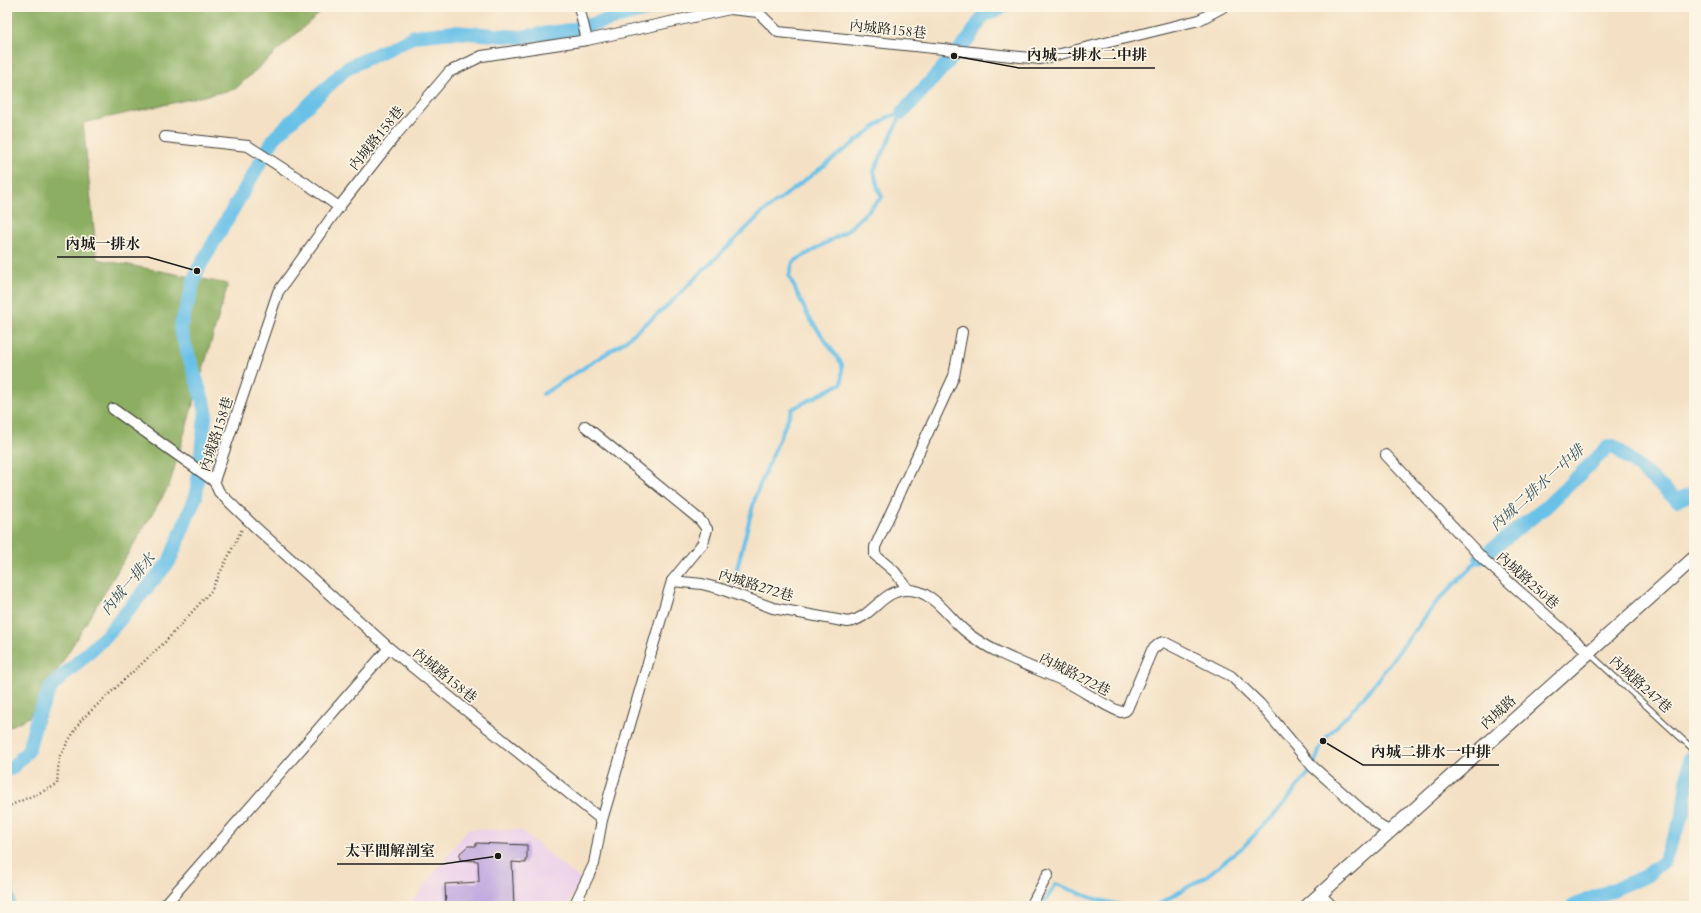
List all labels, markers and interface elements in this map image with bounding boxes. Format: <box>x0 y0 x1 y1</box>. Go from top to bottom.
street label: 內城路158巷 <box>848 16 927 43</box>
callout: 內城一排水二中排 <box>1019 41 1155 68</box>
text: 內城一排水二中排 <box>1027 45 1147 65</box>
street label: 內城路158巷 <box>345 102 408 174</box>
callout: 內城一排水 <box>57 230 148 257</box>
text: 內城一排水 <box>65 234 141 254</box>
street label: 內城路158巷 <box>195 394 237 474</box>
water label: 內城二排水一中排 <box>1486 439 1590 536</box>
water label: 內城一排水 <box>96 547 161 619</box>
street label: 內城路250巷 <box>1493 547 1563 613</box>
street label: 內城路272巷 <box>716 565 796 606</box>
street label: 內城路158巷 <box>409 644 481 707</box>
street label: 內城路272巷 <box>1036 648 1114 701</box>
street label: 內城路247巷 <box>1606 651 1676 717</box>
street label: 內城路 <box>1476 691 1520 733</box>
callout: 內城二排水一中排 <box>1363 738 1499 765</box>
text: 內城二排水一中排 <box>1371 742 1491 762</box>
callout: 太平間解剖室 <box>337 837 443 864</box>
text: 太平間解剖室 <box>345 841 435 861</box>

